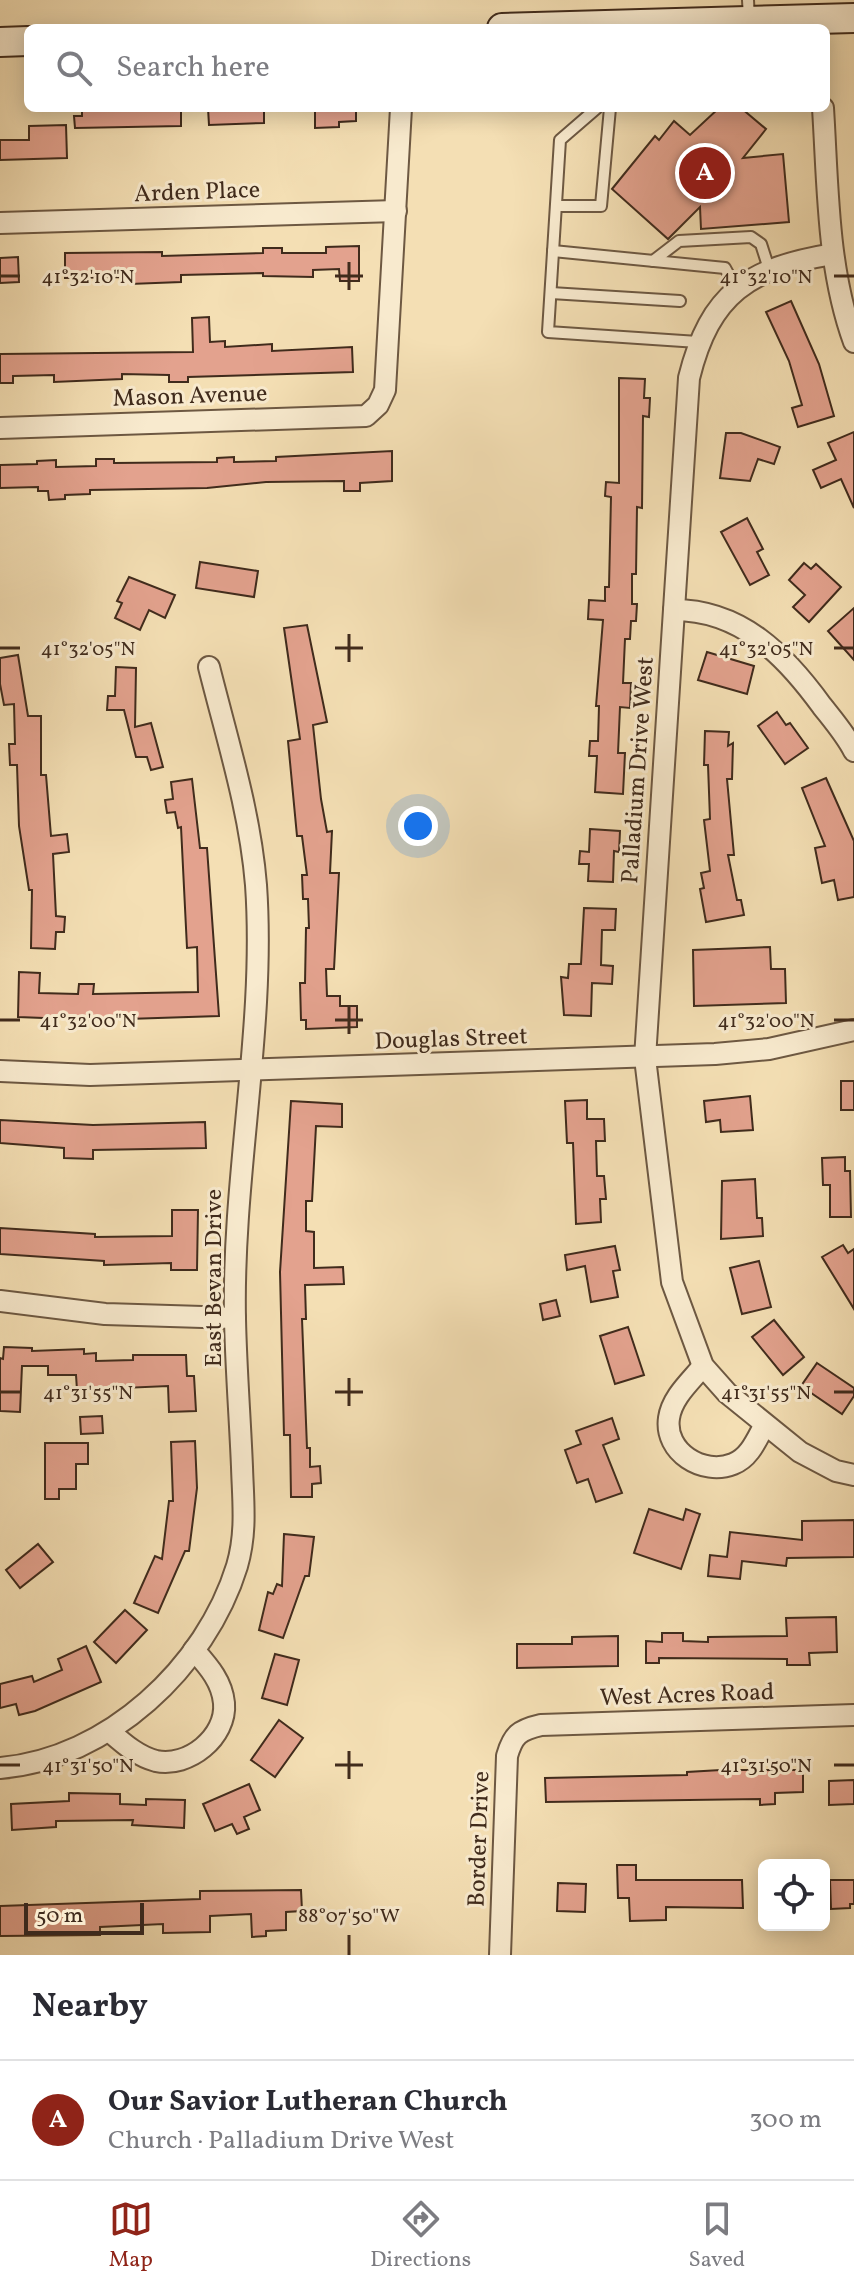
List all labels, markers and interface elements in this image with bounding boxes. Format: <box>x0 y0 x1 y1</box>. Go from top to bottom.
search box <box>24 24 830 112</box>
icon: search <box>52 46 96 90</box>
text: Search here <box>116 47 270 89</box>
pin: A <box>679 143 731 203</box>
street label: Arden Place <box>133 174 261 212</box>
text: 41°32'10"N <box>42 264 135 292</box>
text: 41°32'10"N <box>720 264 813 292</box>
street label: Mason Avenue <box>112 377 268 417</box>
text: 41°32'05"N <box>41 636 135 664</box>
text: 41°32'05"N <box>719 636 813 664</box>
street label: Palladium Drive West <box>614 656 664 885</box>
your location <box>398 806 438 846</box>
text: 41°32'00"N <box>39 1008 137 1036</box>
text: 41°32'00"N <box>717 1008 815 1036</box>
street label: Douglas Street <box>374 1020 528 1060</box>
street label: East Bevan Drive <box>198 1189 232 1367</box>
text: 41°31'55"N <box>43 1380 133 1408</box>
text: 41°31'55"N <box>721 1380 811 1408</box>
street label: West Acres Road <box>599 1676 775 1716</box>
text: 41°31'50"N <box>42 1753 134 1781</box>
text: 41°31'50"N <box>720 1753 812 1781</box>
street label: Border Drive <box>461 1770 499 1908</box>
map controls <box>758 1859 830 1931</box>
button: locate <box>758 1859 830 1931</box>
scale bar <box>24 1899 144 1935</box>
text: 50 m <box>36 1901 83 1932</box>
text: 88°07'50"W <box>298 1903 400 1931</box>
text: Nearby <box>32 1984 148 2031</box>
text: Our Savior Lutheran Church <box>108 2081 508 2123</box>
text: A <box>49 2102 67 2138</box>
text: 300 m <box>749 2102 822 2138</box>
text: Church · Palladium Drive West <box>108 2123 454 2159</box>
tab: Map <box>109 2197 153 2276</box>
tab: Directions <box>370 2197 471 2276</box>
tab: Saved <box>689 2197 745 2276</box>

